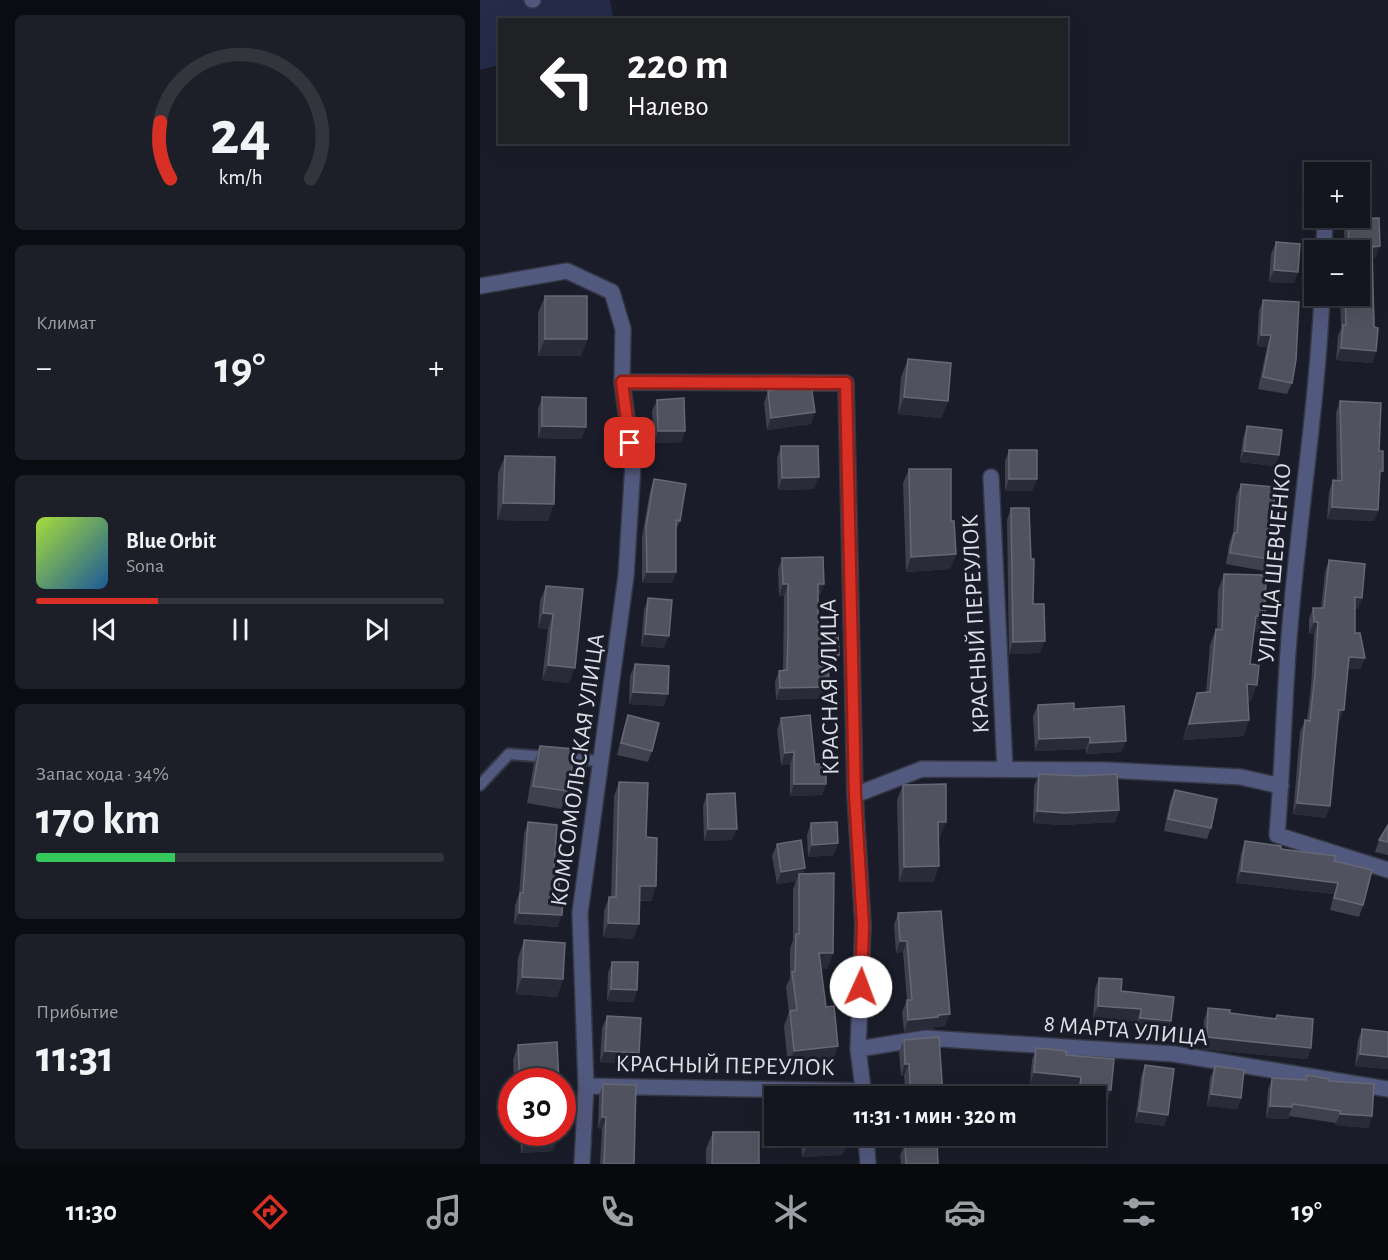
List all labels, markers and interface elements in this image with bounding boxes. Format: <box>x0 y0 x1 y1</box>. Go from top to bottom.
icon: left <box>528 42 606 120</box>
text: 220 m <box>627 44 729 86</box>
text: Налево <box>627 93 709 120</box>
text: 24 <box>210 104 270 166</box>
map controls <box>1304 162 1370 306</box>
button: + <box>1304 162 1370 228</box>
text: km/h <box>218 168 262 189</box>
button: − <box>1304 240 1370 306</box>
text: Климат <box>36 313 96 333</box>
text: 19° <box>214 346 266 391</box>
text: − <box>36 352 52 385</box>
text: + <box>428 352 444 385</box>
pin <box>604 417 655 468</box>
icon: arrive <box>613 426 646 459</box>
street label: УЛИЦА ШЕВЧЕНКО <box>1254 462 1296 664</box>
street label: КРАСНЫЙ ПЕРЕУЛОК <box>958 514 994 734</box>
text: Blue Orbit <box>126 530 216 552</box>
text: Sona <box>126 556 164 576</box>
street label: КРАСНАЯ УЛИЦА <box>816 599 844 775</box>
icon: previous <box>88 613 121 646</box>
icon: pause <box>224 613 257 646</box>
icon: next <box>360 613 393 646</box>
street label: КОМСОМОЛЬСКАЯ УЛИЦА <box>547 632 609 908</box>
text: Запас хода · 34% <box>36 764 169 784</box>
text: 170 km <box>36 797 160 842</box>
position arrow <box>829 955 893 1019</box>
text: Прибытие <box>36 1002 118 1022</box>
street label: 8 МАРТА УЛИЦА <box>1043 1012 1209 1050</box>
text: 11:31 <box>36 1035 114 1080</box>
street label: КРАСНЫЙ ПЕРЕУЛОК <box>615 1052 835 1080</box>
speed limit sign: 30 <box>498 1068 576 1146</box>
text: 11:31 · 1 мин · 320 m <box>853 1105 1017 1127</box>
icon: directions <box>249 1191 291 1233</box>
icon: music <box>423 1191 465 1233</box>
icon: phone <box>596 1191 638 1233</box>
icon: climate <box>770 1191 812 1233</box>
icon: car <box>944 1191 986 1233</box>
icon: filters <box>1118 1191 1160 1233</box>
text: 11:30 <box>66 1198 117 1225</box>
text: 19° <box>1291 1198 1322 1225</box>

